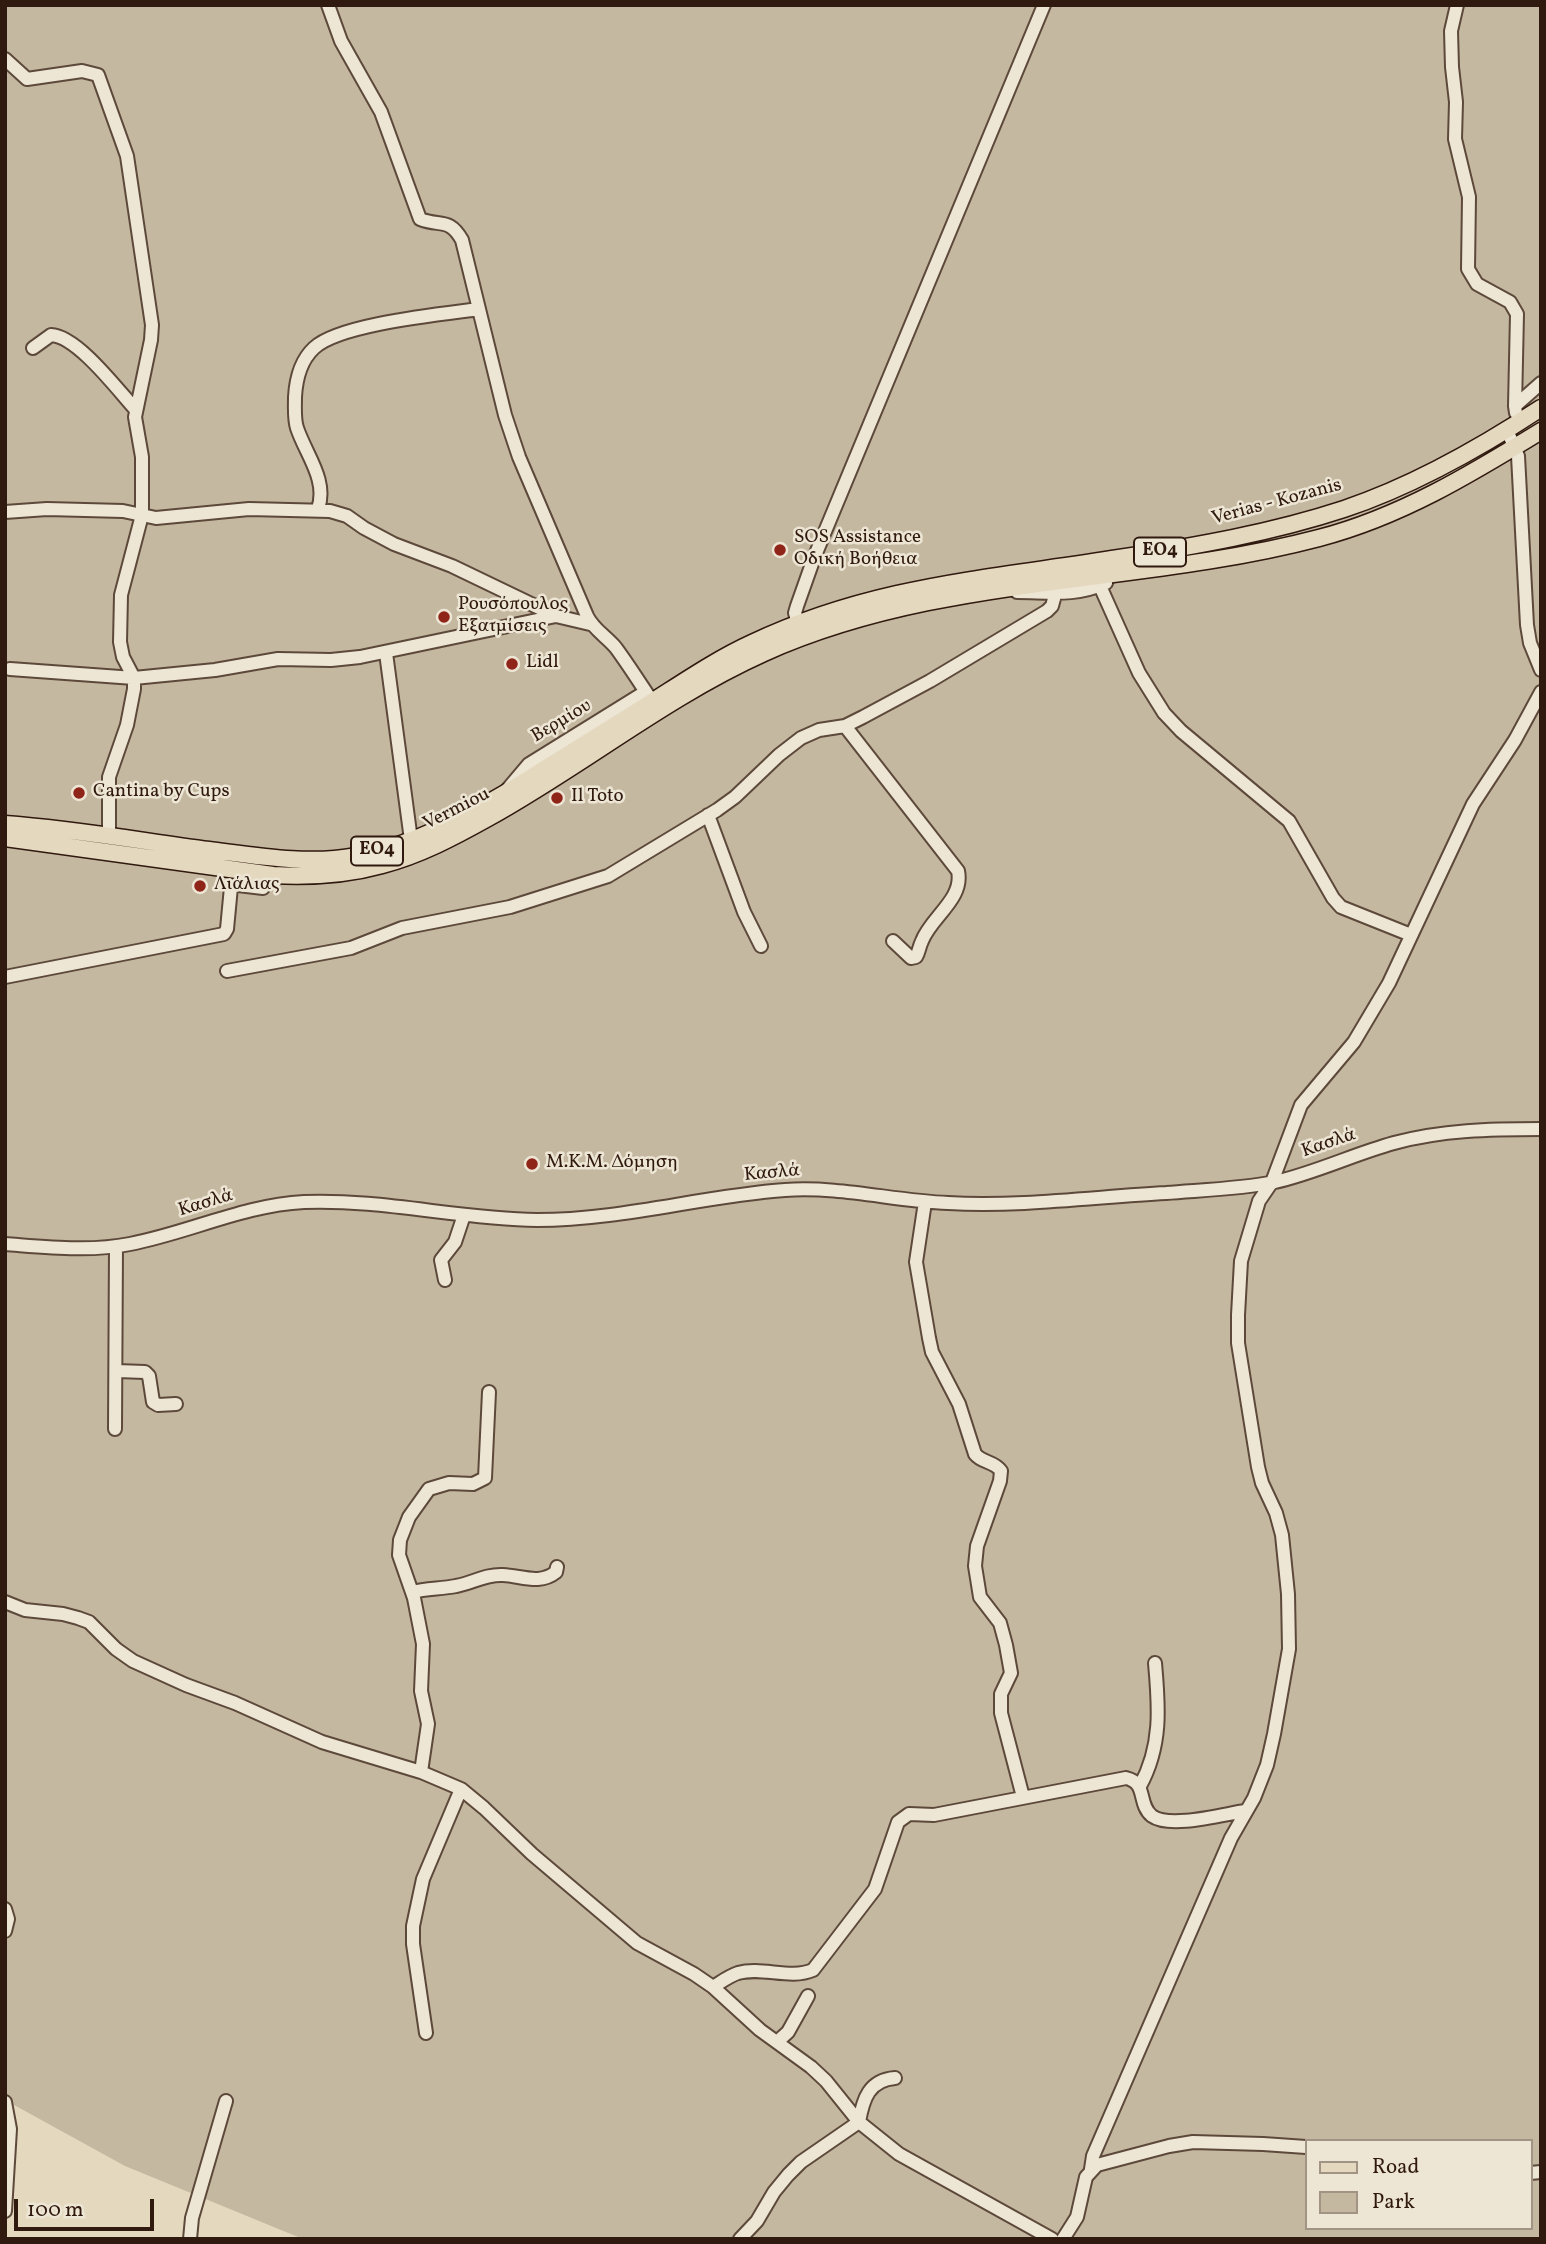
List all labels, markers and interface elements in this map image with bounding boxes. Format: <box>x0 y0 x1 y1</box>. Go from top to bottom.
street label: Verias - Kozanis <box>1210 475 1344 531</box>
place label: SOS Assistance Οδική Βοήθεια <box>794 528 921 572</box>
road number: ΕΟ4 <box>1134 538 1186 566</box>
marker: SOS Assistance Οδική Βοήθεια <box>772 542 788 558</box>
place label: Ρουσόπουλος Εξατμίσεις <box>458 595 568 639</box>
marker: Ρουσόπουλος Εξατμίσεις <box>436 609 452 625</box>
place label: Lidl <box>526 653 559 675</box>
marker: Lidl <box>504 656 520 672</box>
street label: Βερμίου <box>528 695 596 749</box>
place label: Cantina by Cups <box>93 782 230 804</box>
street label: Vermiou <box>420 784 494 836</box>
marker: Cantina by Cups <box>71 785 87 801</box>
place label: Il Toto <box>571 787 624 809</box>
marker: Il Toto <box>549 790 565 806</box>
road number: ΕΟ4 <box>351 836 403 866</box>
place label: Λιάλιας <box>214 875 280 897</box>
marker: Λιάλιας <box>192 878 208 894</box>
street label: Κασλά <box>1299 1124 1359 1164</box>
place label: Μ.Κ.Μ. Δόμηση <box>546 1153 678 1175</box>
marker: Μ.Κ.Μ. Δόμηση <box>524 1156 540 1172</box>
street label: Κασλά <box>743 1160 801 1188</box>
street label: Κασλά <box>176 1185 236 1223</box>
legend <box>1304 2139 1532 2230</box>
text: Road <box>1372 2153 1419 2182</box>
scale bar <box>18 2184 158 2228</box>
text: Park <box>1372 2188 1415 2217</box>
text: 100 m <box>27 2196 84 2225</box>

